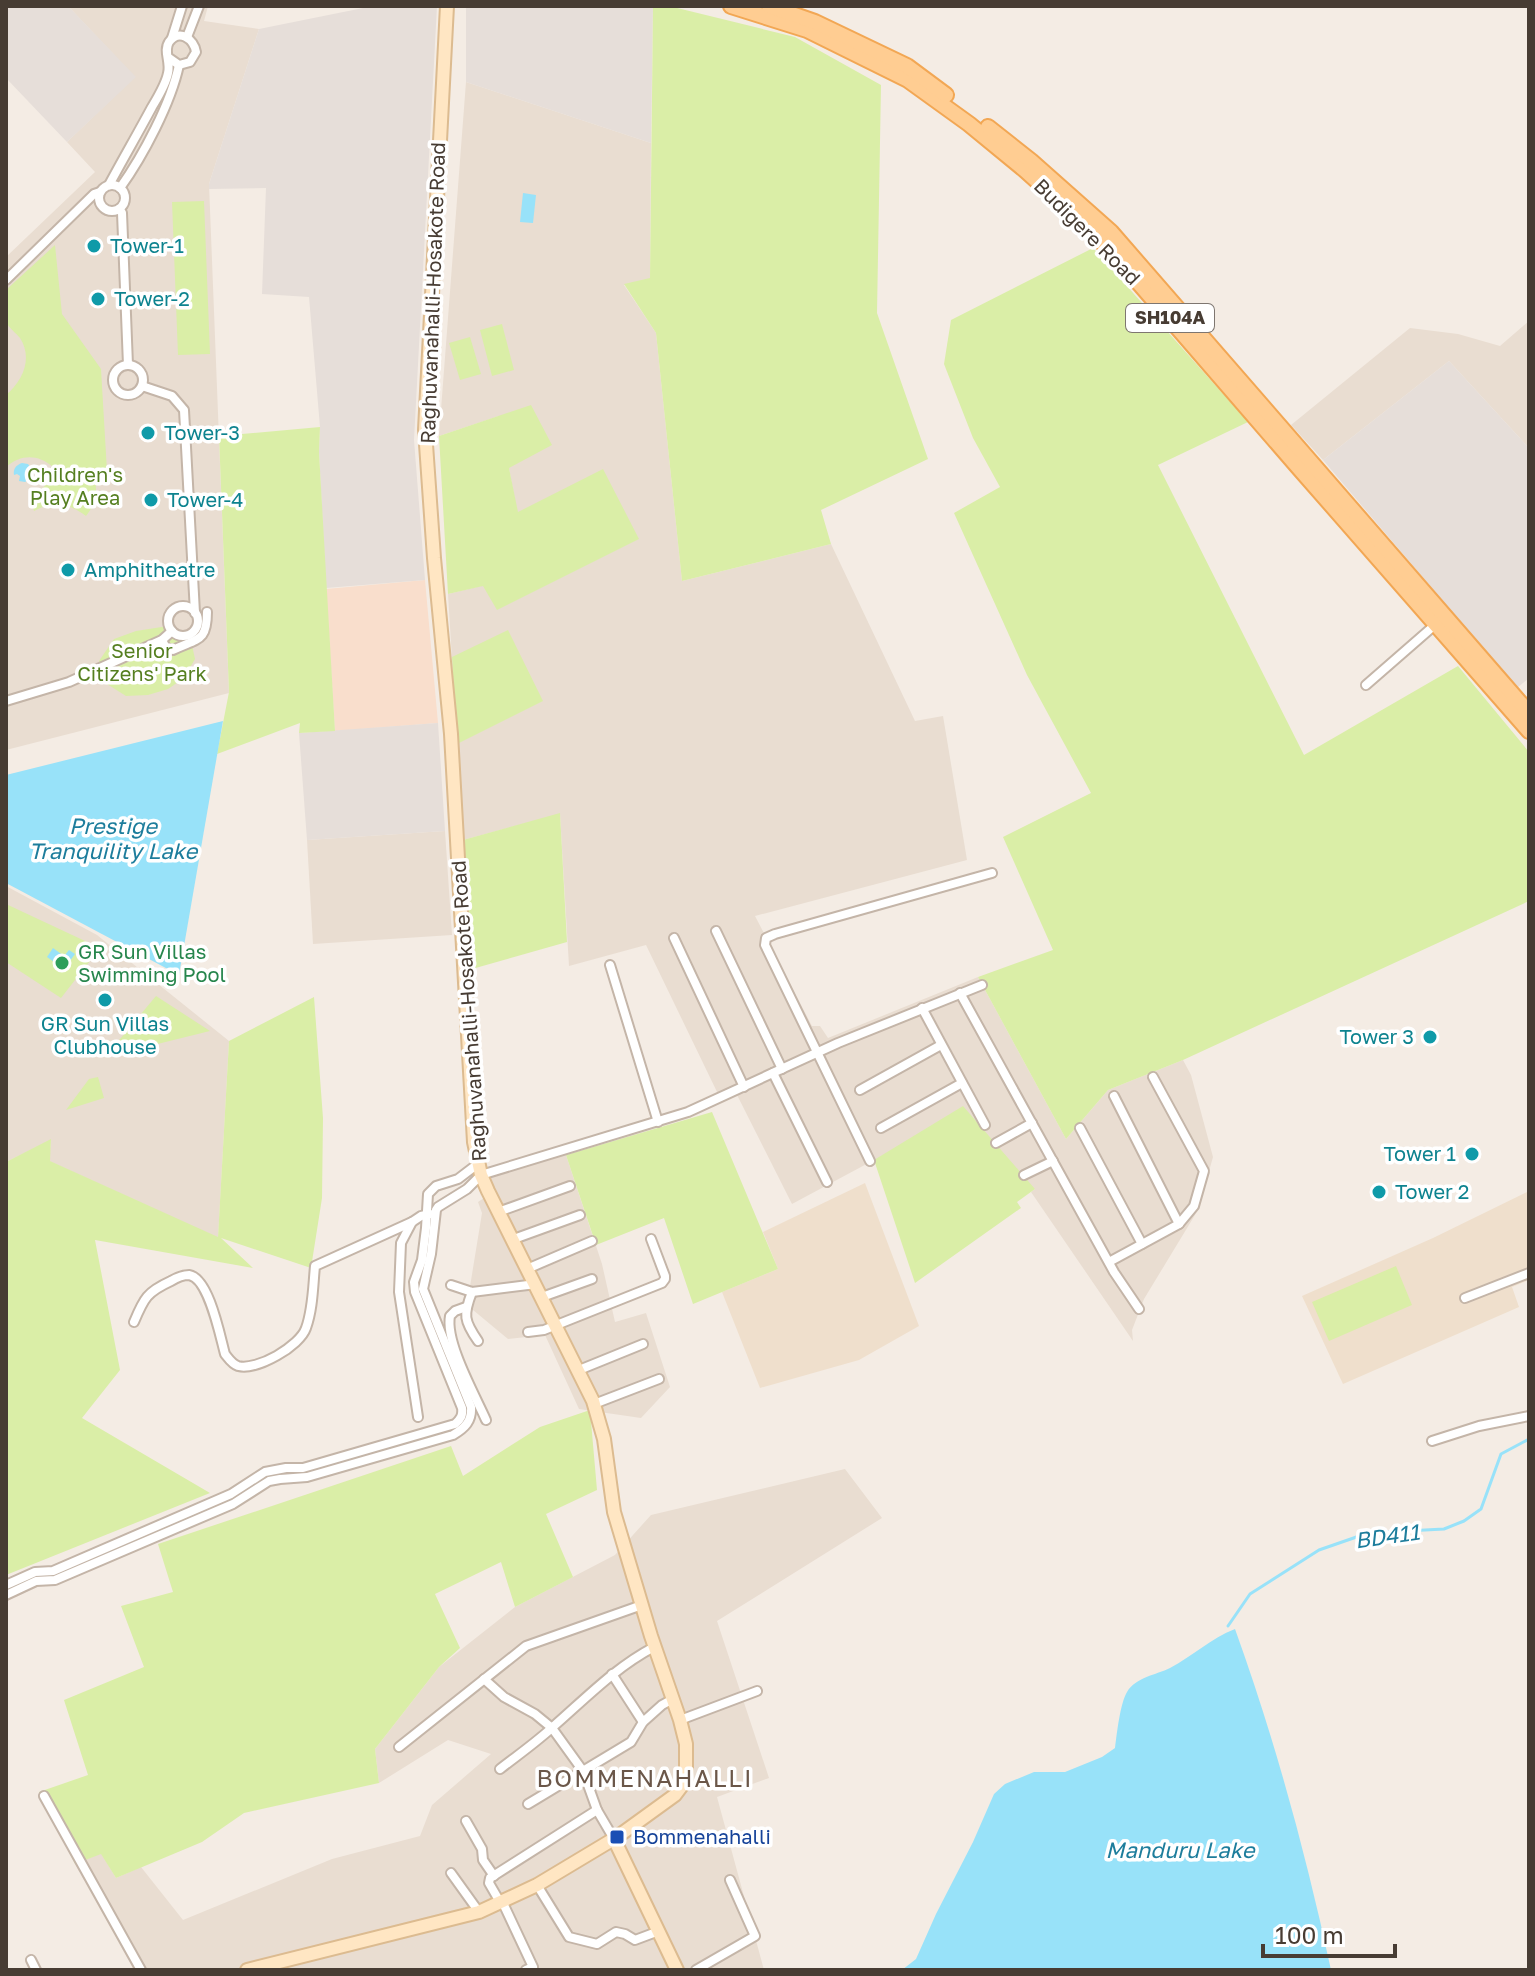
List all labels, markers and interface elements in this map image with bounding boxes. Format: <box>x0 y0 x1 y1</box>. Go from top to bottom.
street label: Raghuvanahalli-Hosakote Road <box>415 142 449 444</box>
street label: Budigere Road <box>1030 173 1146 289</box>
place label: Tower-1 <box>110 233 184 257</box>
marker: Tower-1 <box>85 237 103 255</box>
place label: Tower-2 <box>114 286 190 310</box>
marker: Tower-2 <box>89 290 107 308</box>
road number: SH104A <box>1126 304 1214 332</box>
place label: Tower-3 <box>164 420 240 444</box>
marker: Tower-3 <box>139 424 157 442</box>
park label: Children's Play Area <box>27 462 123 509</box>
place label: Tower-4 <box>167 487 243 511</box>
marker: Tower-4 <box>142 491 160 509</box>
place label: Amphitheatre <box>84 557 215 581</box>
marker: Amphitheatre <box>59 561 77 579</box>
park label: Senior Citizens' Park <box>77 638 207 685</box>
water label: Prestige Tranquility Lake <box>29 812 200 864</box>
street label: Raghuvanahalli-Hosakote Road <box>446 860 491 1162</box>
place label: GR Sun Villas Swimming Pool <box>78 939 226 986</box>
marker: GR Sun Villas Swimming Pool <box>53 954 71 972</box>
marker: GR Sun Villas Clubhouse <box>96 991 114 1009</box>
place label: GR Sun Villas Clubhouse <box>41 1011 169 1058</box>
place label: Tower 3 <box>1340 1024 1414 1048</box>
marker: Tower 3 <box>1421 1028 1439 1046</box>
place label: Tower 1 <box>1384 1141 1456 1165</box>
marker: Tower 1 <box>1463 1145 1481 1163</box>
place label: Tower 2 <box>1395 1179 1469 1203</box>
marker: Tower 2 <box>1370 1183 1388 1201</box>
water label: BD411 <box>1353 1518 1421 1553</box>
district label: BOMMENAHALLI <box>536 1763 754 1792</box>
place label: Bommenahalli <box>633 1824 771 1848</box>
marker: Bommenahalli <box>608 1828 626 1846</box>
water label: Manduru Lake <box>1105 1836 1257 1863</box>
scale bar <box>1263 1908 1395 1958</box>
text: 100 m <box>1275 1920 1344 1949</box>

